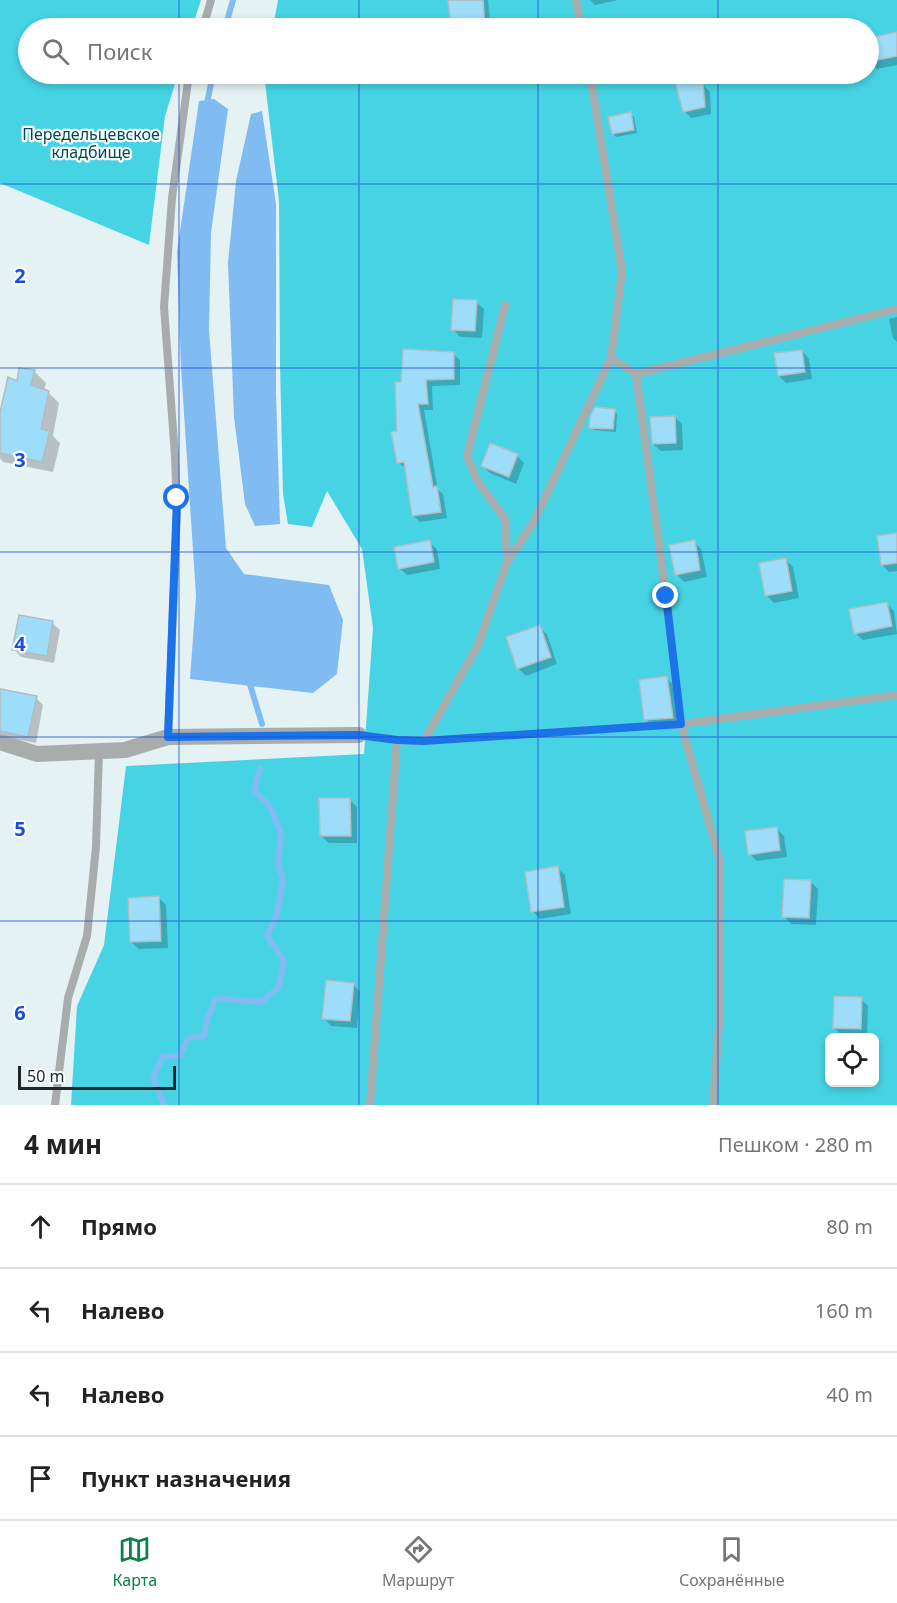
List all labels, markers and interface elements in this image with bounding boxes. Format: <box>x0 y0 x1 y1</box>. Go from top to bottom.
search box <box>18 18 879 84</box>
icon: search <box>39 35 72 68</box>
text: Поиск <box>87 36 152 66</box>
park label: Передельцевское кладбище <box>22 123 160 163</box>
text: 2 <box>14 262 26 289</box>
text: 3 <box>14 446 26 473</box>
route start <box>163 484 189 510</box>
route end <box>652 582 678 608</box>
text: 4 <box>14 630 26 657</box>
text: 5 <box>14 815 26 842</box>
text: 6 <box>14 999 26 1026</box>
map controls <box>825 1033 879 1087</box>
button: locate <box>825 1033 879 1087</box>
scale bar <box>18 1063 176 1090</box>
text: 50 m <box>27 1065 64 1087</box>
text: 4 мин <box>24 1126 102 1162</box>
text: Пешком · 280 m <box>718 1131 873 1158</box>
icon: ahead <box>24 1210 57 1243</box>
text: Прямо <box>81 1211 157 1241</box>
text: 80 m <box>826 1213 873 1240</box>
icon: left <box>24 1294 57 1327</box>
text: Налево <box>81 1295 164 1325</box>
text: 160 m <box>815 1297 873 1324</box>
icon: left <box>24 1378 57 1411</box>
text: Налево <box>81 1379 164 1409</box>
text: 40 m <box>826 1381 873 1408</box>
icon: arrive <box>24 1462 57 1495</box>
text: Пункт назначения <box>81 1463 291 1493</box>
tab: Карта <box>112 1533 157 1591</box>
tab: Маршрут <box>382 1533 454 1591</box>
tab: Сохранённые <box>679 1533 785 1591</box>

